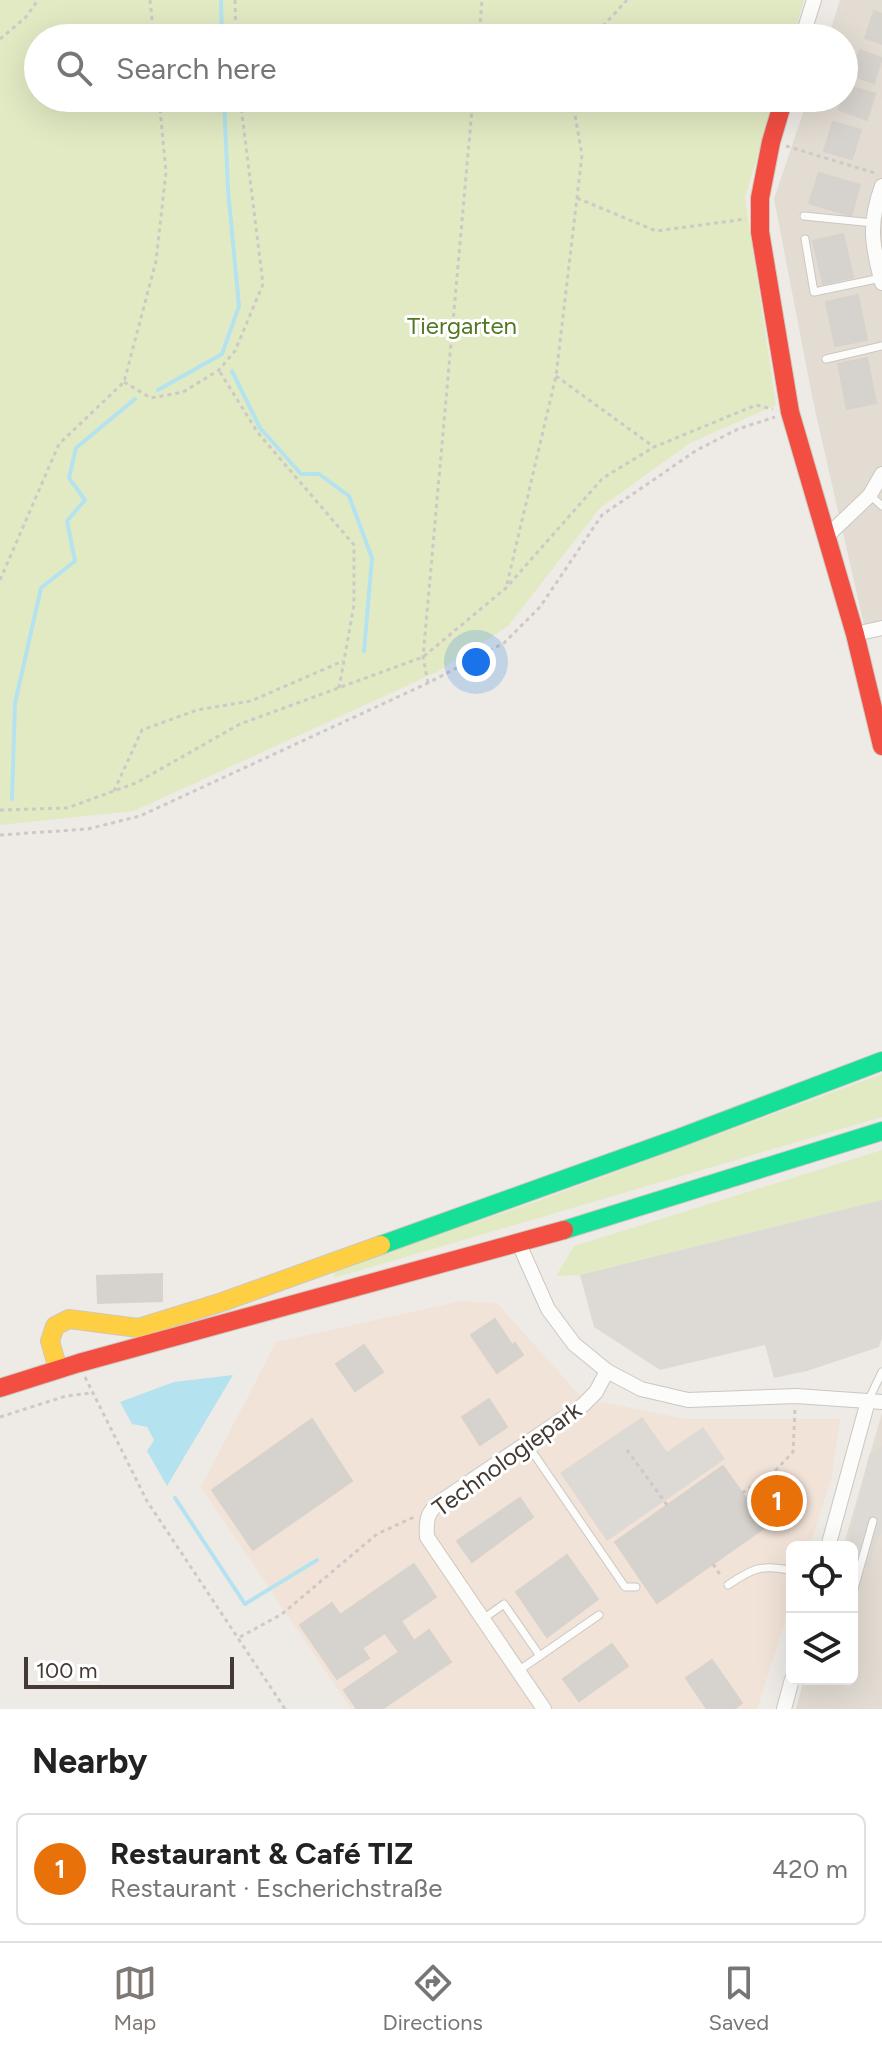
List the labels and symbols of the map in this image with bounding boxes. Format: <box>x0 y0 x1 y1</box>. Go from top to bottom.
park label: Tiergarten <box>407 311 517 340</box>
your location <box>456 642 496 682</box>
street label: Technologiepark <box>427 1395 587 1522</box>
pin: 1 <box>751 1471 803 1531</box>
scale bar <box>24 1653 234 1689</box>

